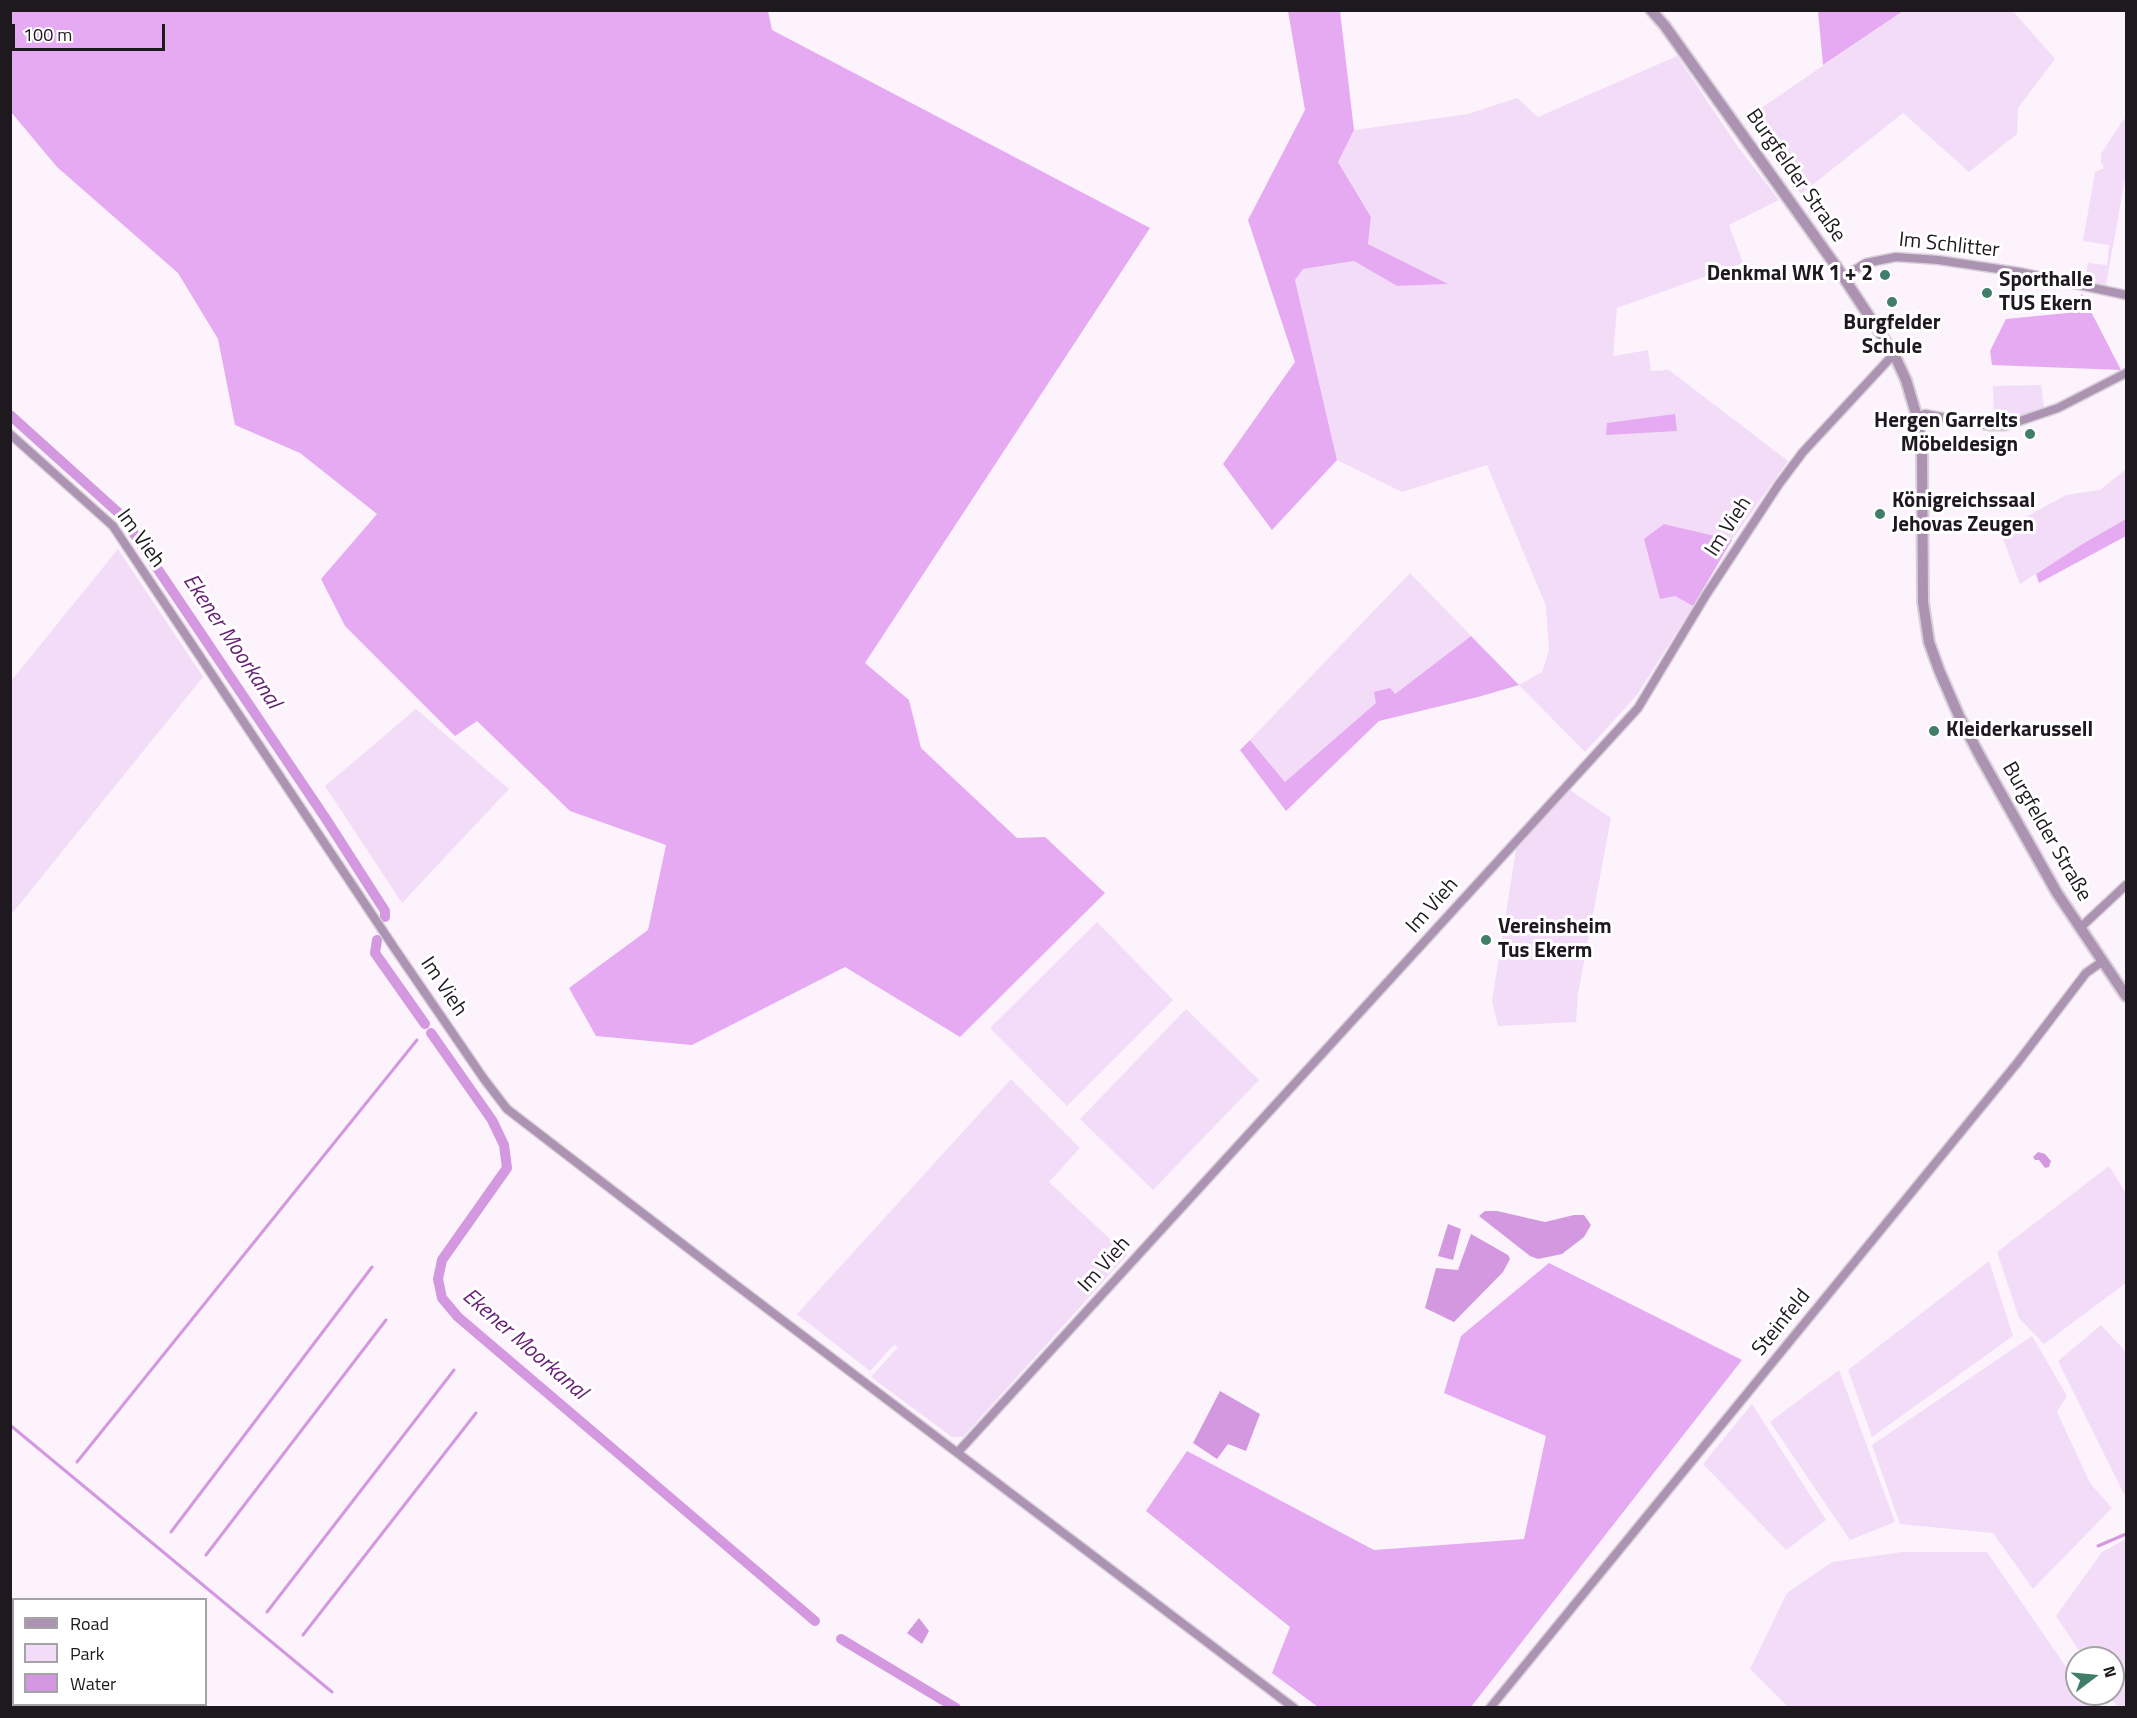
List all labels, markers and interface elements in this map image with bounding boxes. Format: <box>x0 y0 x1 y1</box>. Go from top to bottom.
scale bar <box>15 12 168 50</box>
text: 100 m <box>23 21 72 48</box>
street label: Burgfelder Straße <box>1740 105 1850 247</box>
street label: Im Schlitter <box>1897 228 2001 264</box>
place label: Denkmal WK 1 + 2 <box>1707 262 1873 288</box>
marker: Denkmal WK 1 + 2 <box>1878 268 1892 282</box>
place label: Sporthalle TUS Ekern <box>1999 268 2093 318</box>
marker: Sporthalle TUS Ekern <box>1980 286 1994 300</box>
marker: Burgfelder Schule <box>1885 295 1899 309</box>
place label: Burgfelder Schule <box>1843 311 1941 361</box>
place label: Hergen Garrelts Möbeldesign <box>1874 409 2018 459</box>
marker: Hergen Garrelts Möbeldesign <box>2023 427 2037 441</box>
place label: Königreichssaal Jehovas Zeugen <box>1892 489 2035 539</box>
street label: Im Vieh <box>1700 492 1758 562</box>
street label: Im Vieh <box>110 505 170 573</box>
marker: Königreichssaal Jehovas Zeugen <box>1873 507 1887 521</box>
water label: Ekener Moorkanal <box>176 570 286 714</box>
place label: Kleiderkarussell <box>1946 718 2093 744</box>
marker: Kleiderkarussell <box>1927 724 1941 738</box>
street label: Burgfelder Straße <box>1996 758 2096 906</box>
street label: Im Vieh <box>1402 873 1464 939</box>
place label: Vereinsheim Tus Ekerm <box>1498 915 1612 965</box>
marker: Vereinsheim Tus Ekerm <box>1479 933 1493 947</box>
street label: Im Vieh <box>414 953 472 1021</box>
street label: Im Vieh <box>1074 1232 1136 1298</box>
water label: Ekener Moorkanal <box>456 1284 592 1406</box>
street label: Steinfeld <box>1748 1285 1816 1361</box>
legend <box>12 1598 207 1706</box>
text: Road <box>70 1610 109 1637</box>
text: Park <box>70 1640 104 1667</box>
north arrow <box>2065 1646 2125 1706</box>
text: N <box>2097 1663 2123 1680</box>
text: Water <box>70 1670 116 1697</box>

